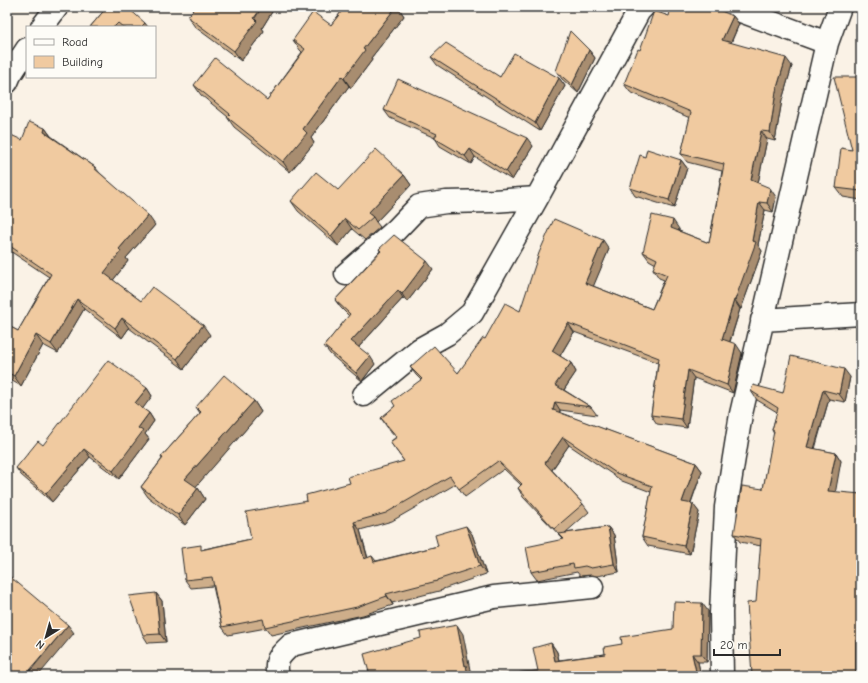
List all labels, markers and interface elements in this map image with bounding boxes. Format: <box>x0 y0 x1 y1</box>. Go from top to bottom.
legend <box>26 26 156 78</box>
text: Road <box>62 35 88 49</box>
text: Building <box>62 55 103 69</box>
north arrow <box>26 617 66 657</box>
scale bar <box>714 631 780 657</box>
text: N <box>34 637 47 652</box>
text: 20 m <box>720 638 748 652</box>

